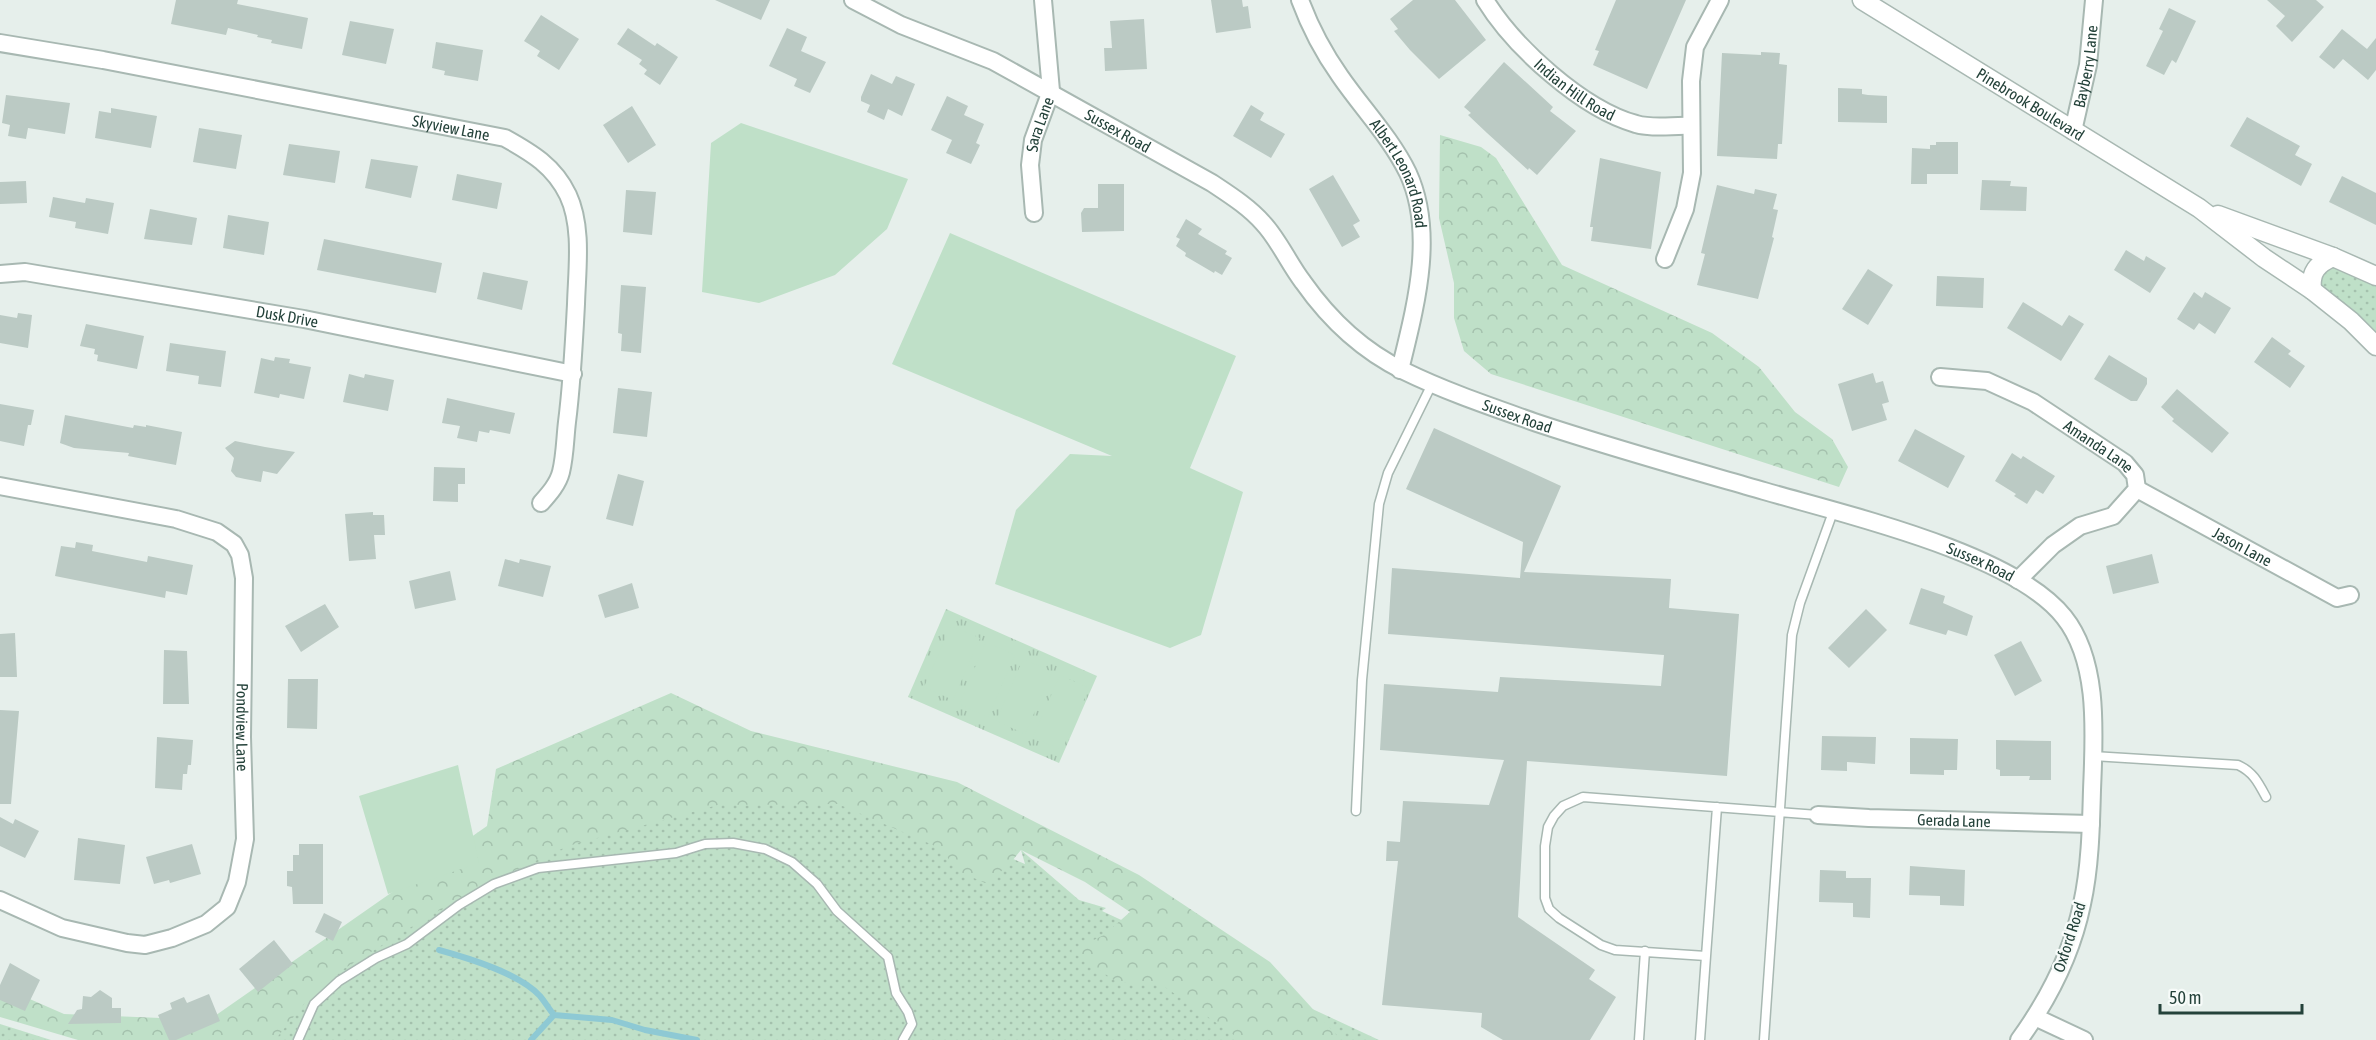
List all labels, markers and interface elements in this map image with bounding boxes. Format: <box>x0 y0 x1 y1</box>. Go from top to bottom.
street label: Bayberry Lane <box>2070 24 2101 109</box>
street label: Indian Hill Road <box>1531 55 1618 124</box>
street label: Pinebrook Boulevard <box>1973 64 2088 144</box>
street label: Sara Lane <box>1023 95 1057 153</box>
street label: Sussex Road <box>1082 105 1154 156</box>
street label: Skyview Lane <box>411 111 491 144</box>
street label: Albert Leonard Road <box>1367 115 1430 229</box>
street label: Dusk Drive <box>255 302 320 331</box>
street label: Sussex Road <box>1480 395 1554 436</box>
street label: Amanda Lane <box>2061 416 2138 476</box>
street label: Jason Lane <box>2210 523 2275 570</box>
street label: Sussex Road <box>1944 539 2018 585</box>
street label: Pondview Lane <box>233 683 252 772</box>
street label: Gerada Lane <box>1917 810 1991 830</box>
street label: Oxford Road <box>2049 900 2089 974</box>
scale bar <box>2160 977 2302 1015</box>
text: 50 m <box>2169 987 2201 1008</box>

